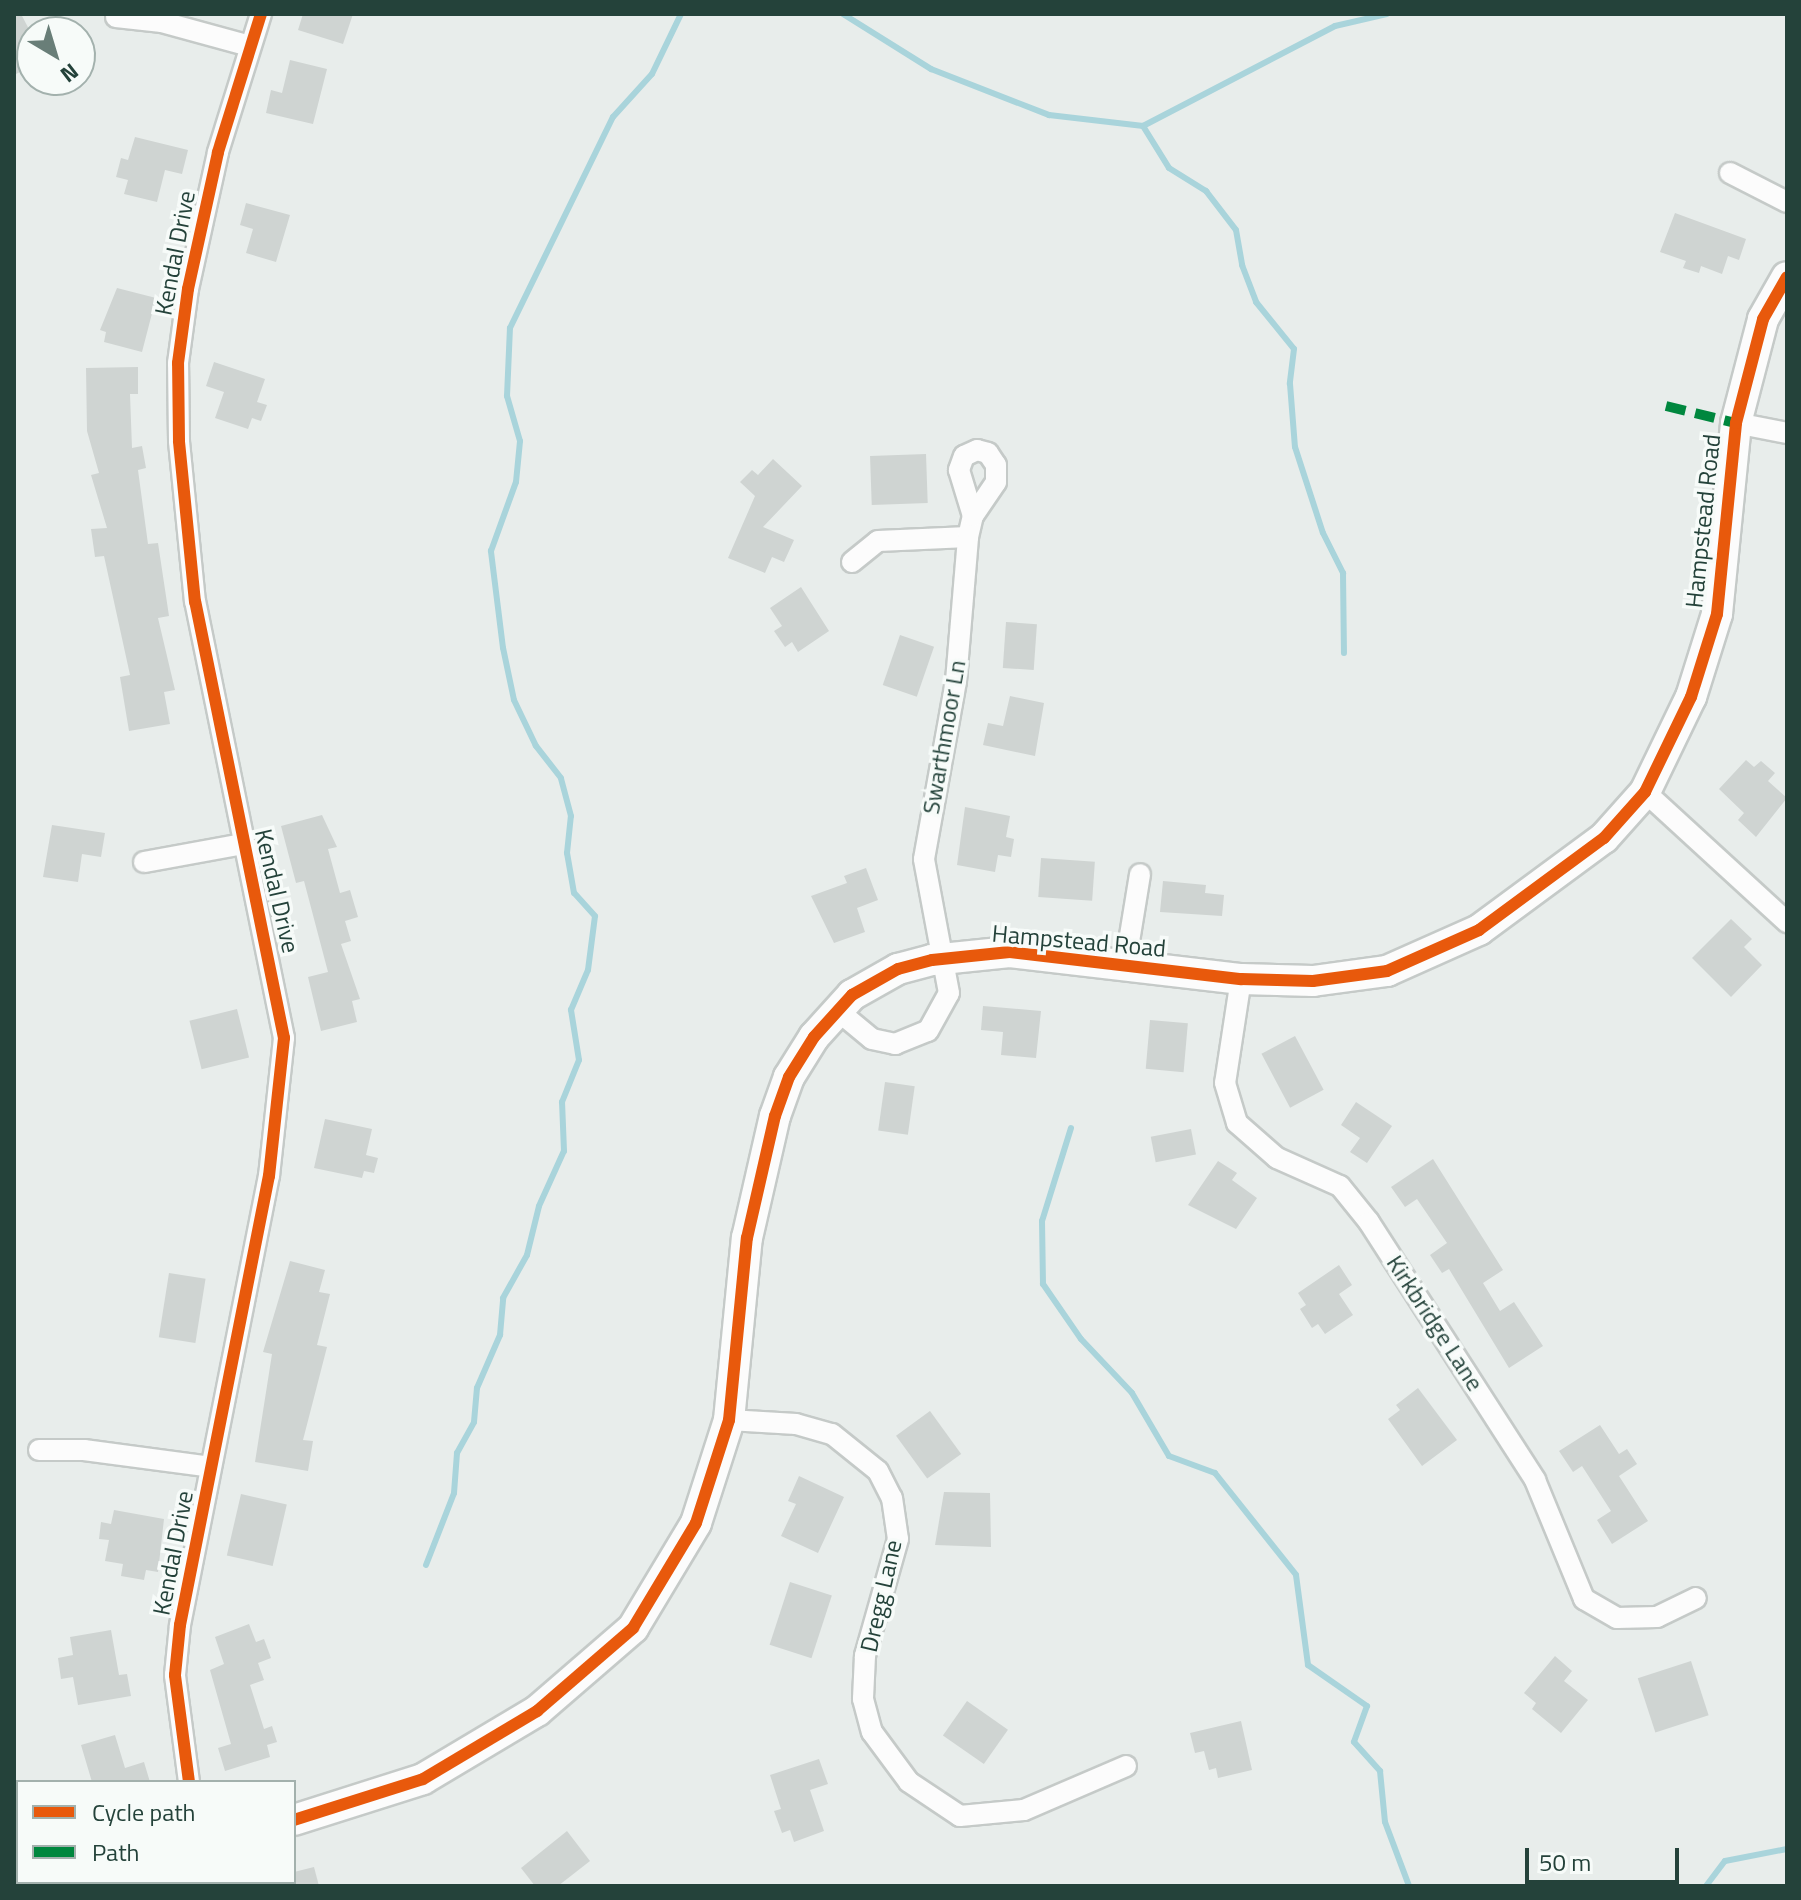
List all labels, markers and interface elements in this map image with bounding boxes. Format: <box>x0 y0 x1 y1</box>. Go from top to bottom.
north arrow <box>16 16 96 96</box>
text: N <box>53 55 86 91</box>
street label: Kendal Drive <box>149 188 201 318</box>
street label: Hampstead Road <box>1680 433 1726 609</box>
street label: Swarthmoor Ln <box>916 658 972 816</box>
street label: Kendal Drive <box>249 826 305 956</box>
street label: Hampstead Road <box>991 919 1167 963</box>
street label: Kirkbridge Lane <box>1380 1250 1490 1396</box>
street label: Kendal Drive <box>147 1488 199 1618</box>
street label: Dregg Lane <box>854 1537 908 1655</box>
legend <box>16 1780 296 1884</box>
text: Cycle path <box>92 1794 195 1830</box>
scale bar <box>1529 1832 1683 1882</box>
text: Path <box>92 1834 139 1870</box>
text: 50 m <box>1539 1844 1591 1880</box>

